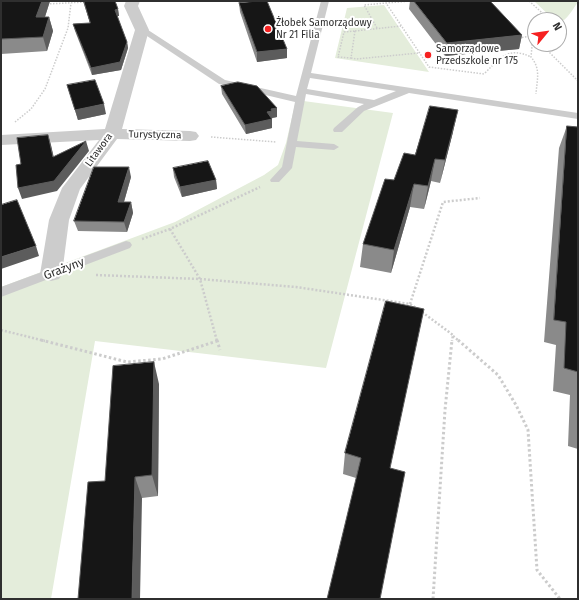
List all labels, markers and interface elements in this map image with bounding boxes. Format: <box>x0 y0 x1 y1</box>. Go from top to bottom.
north arrow <box>527 12 567 52</box>
place label: Żłobek Samorządowy Nr 21 Filia <box>276 17 372 40</box>
text: N <box>550 20 565 33</box>
marker: Żłobek Samorządowy Nr 21 Filia <box>263 24 273 34</box>
place label: Samorządowe Przedszkole nr 175 <box>436 43 518 66</box>
marker: Samorządowe Przedszkole nr 175 <box>423 50 433 60</box>
street label: Turystyczna <box>128 129 182 141</box>
street label: Litawora <box>83 131 115 169</box>
street label: Grażyny <box>42 255 86 283</box>

